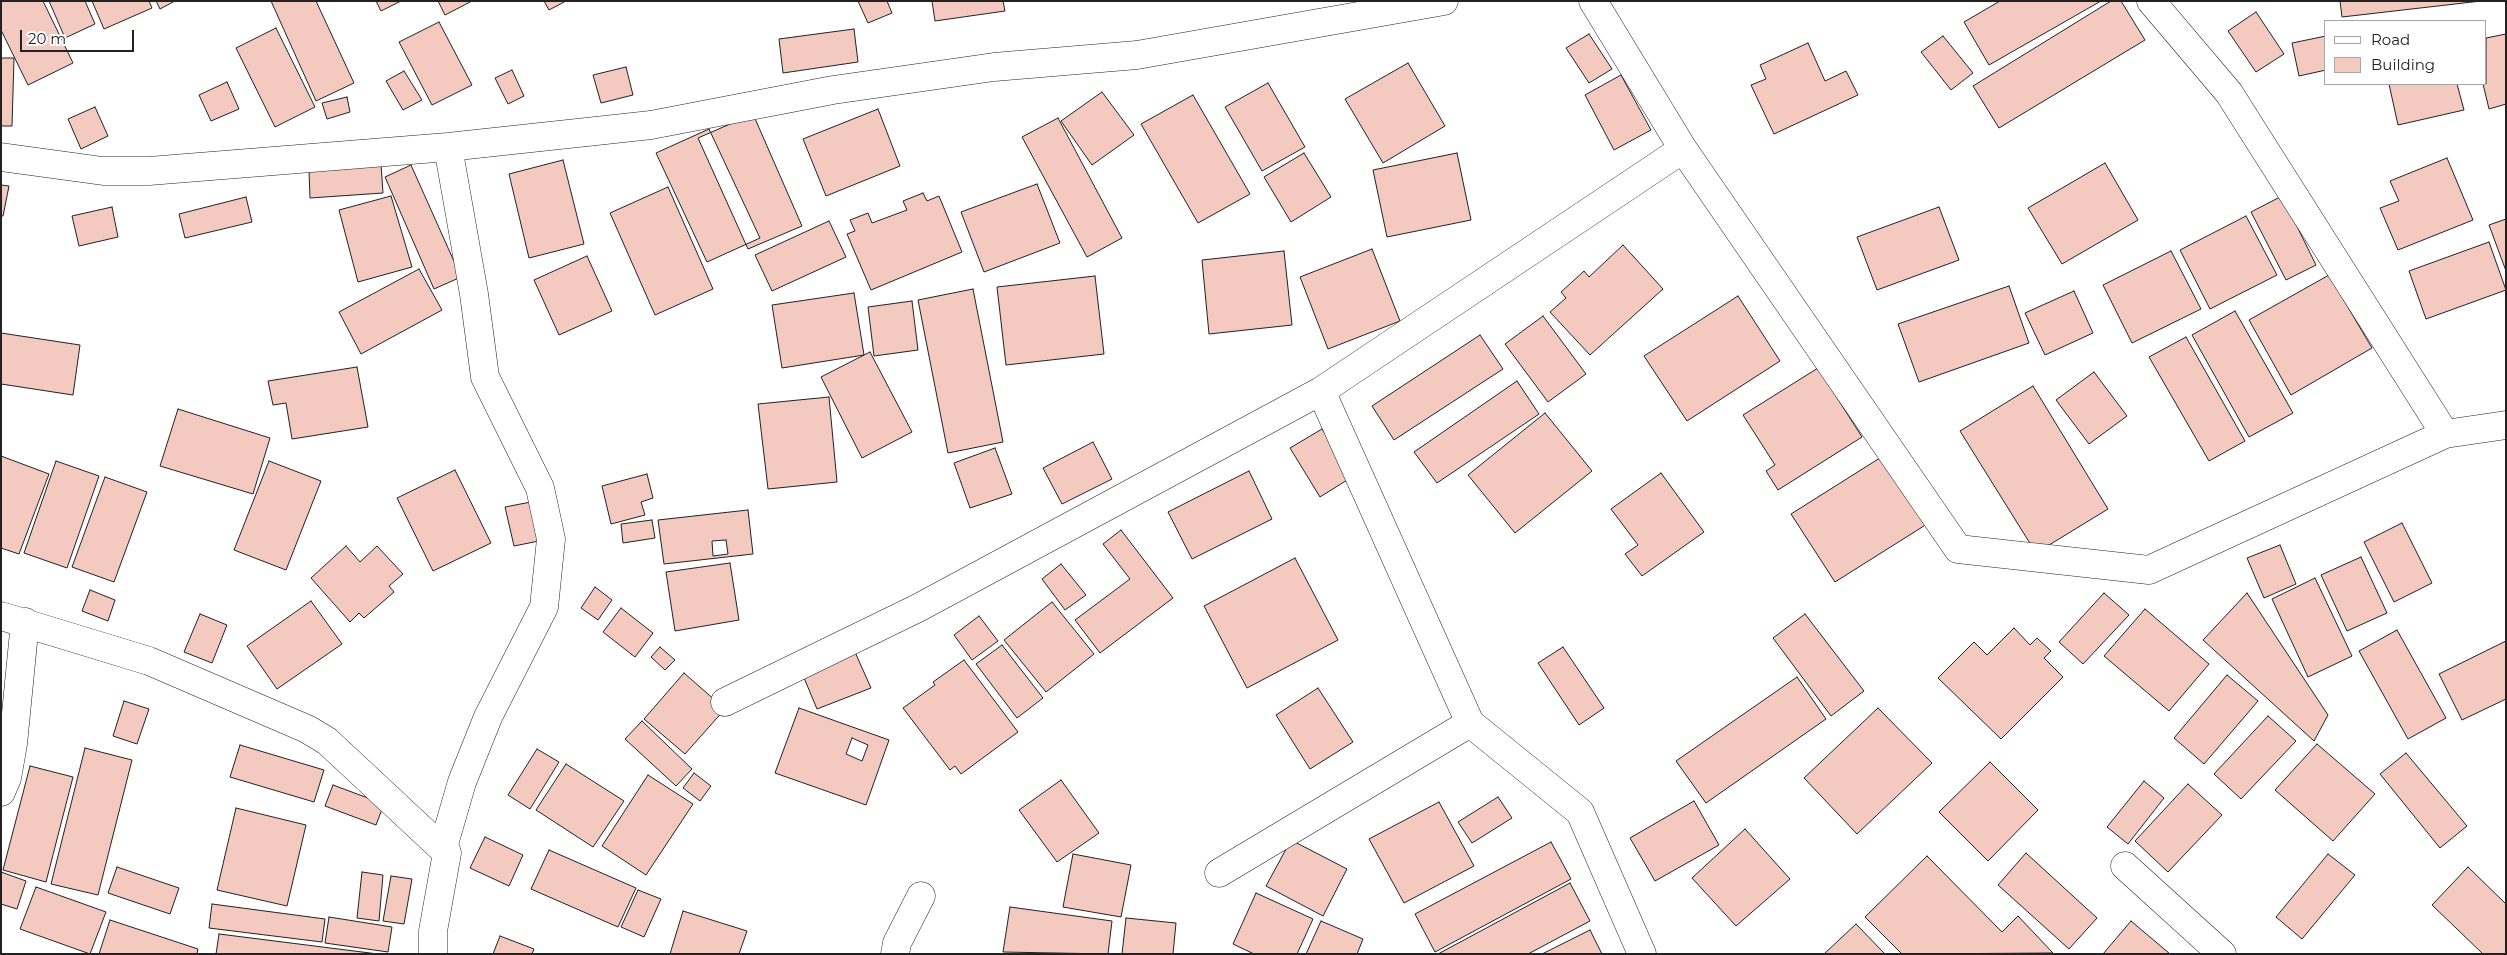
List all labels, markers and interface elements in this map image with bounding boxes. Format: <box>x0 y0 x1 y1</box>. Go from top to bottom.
scale bar <box>22 20 136 52</box>
legend <box>2324 20 2487 85</box>
text: 20 m <box>28 29 66 48</box>
text: Road <box>2371 30 2410 49</box>
text: Building <box>2371 55 2435 74</box>

